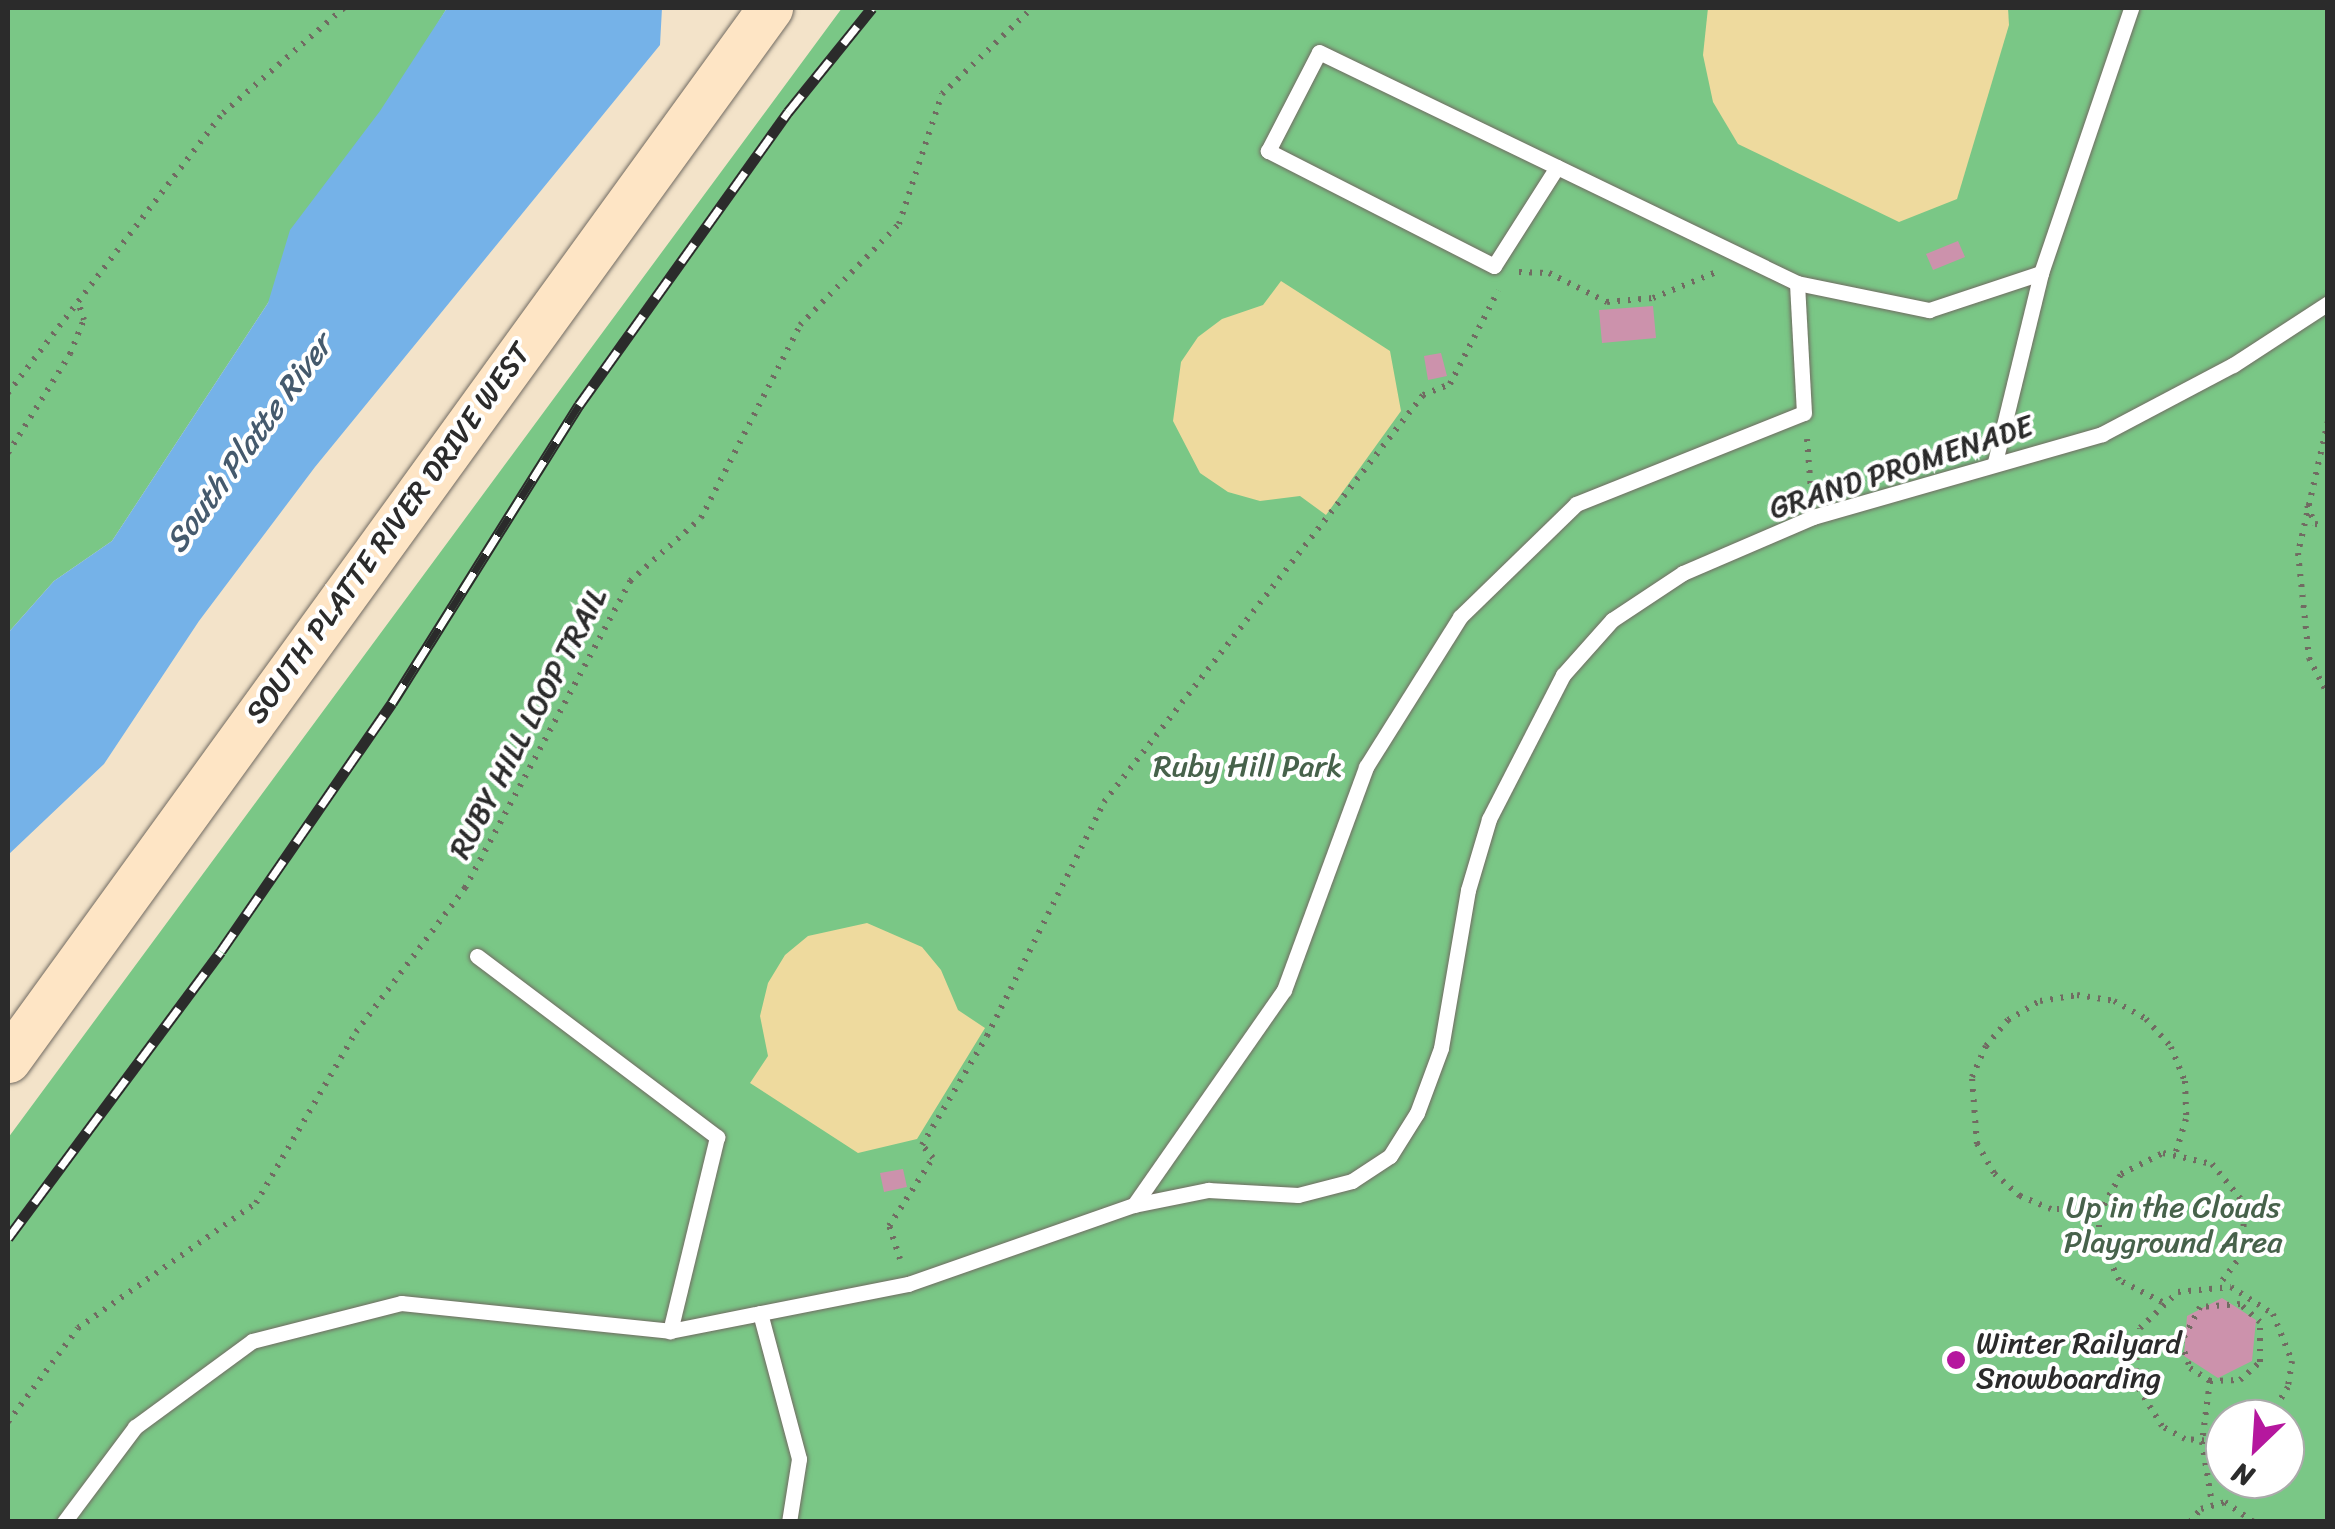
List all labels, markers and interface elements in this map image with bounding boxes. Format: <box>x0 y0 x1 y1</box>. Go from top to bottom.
water label: South Platte River <box>157 327 341 561</box>
street label: SOUTH PLATTE RIVER DRIVE WEST <box>237 334 539 732</box>
street label: GRAND PROMENADE <box>1765 407 2037 527</box>
street label: RUBY HILL LOOP TRAIL <box>440 579 616 867</box>
park label: Ruby Hill Park <box>1153 748 1343 784</box>
park label: Up in the Clouds Playground Area <box>2064 1189 2282 1260</box>
place label: Winter Railyard Snowboarding <box>1976 1325 2181 1396</box>
marker: Winter Railyard Snowboarding <box>1945 1349 1967 1371</box>
north arrow <box>2205 1399 2305 1499</box>
text: N <box>2224 1449 2262 1501</box>

